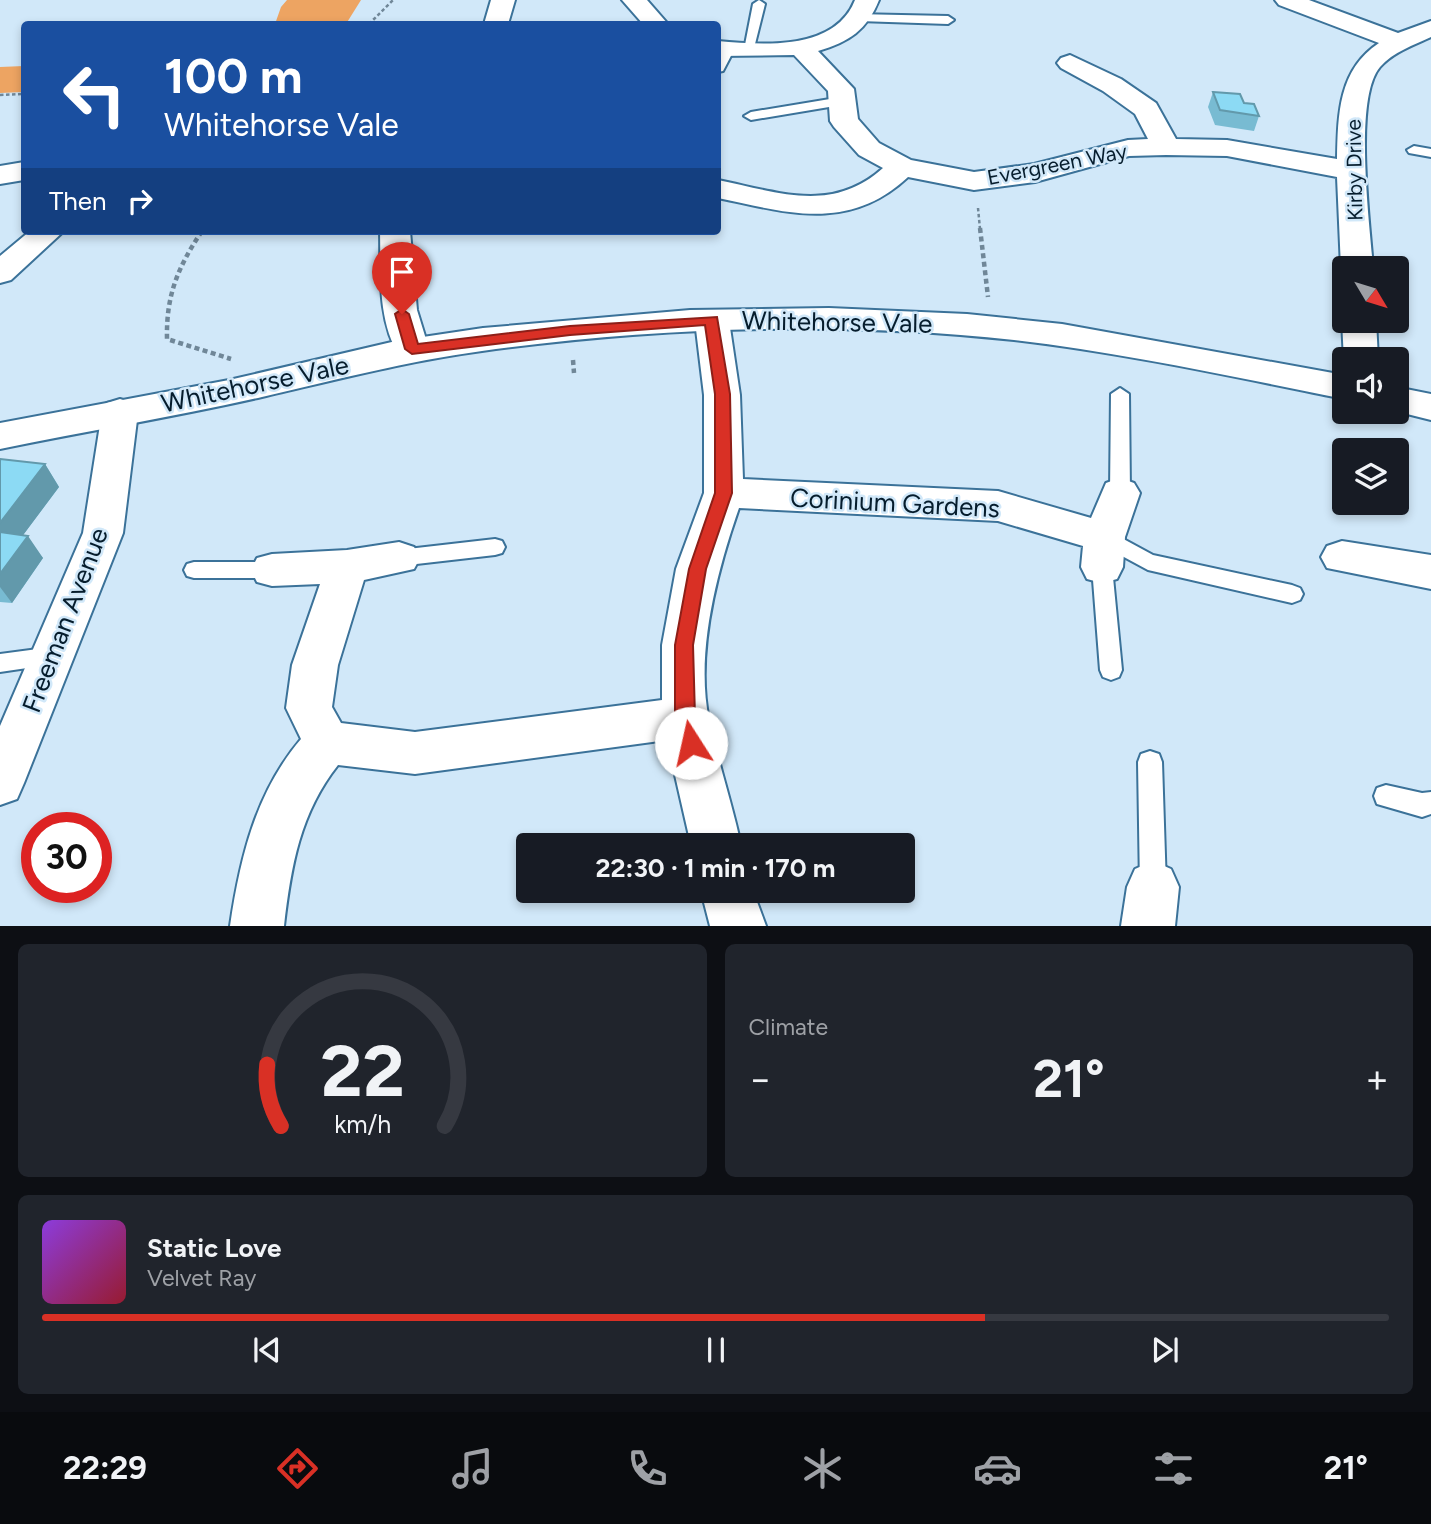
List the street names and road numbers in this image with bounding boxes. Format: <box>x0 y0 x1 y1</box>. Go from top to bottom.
street label: Kirby Drive <box>1341 119 1367 221</box>
street label: Evergreen Way <box>985 138 1129 190</box>
street label: Whitehorse Vale <box>741 304 933 340</box>
street label: Whitehorse Vale <box>158 349 352 419</box>
street label: Corinium Gardens <box>789 482 1001 524</box>
street label: Freeman Avenue <box>15 523 115 717</box>

